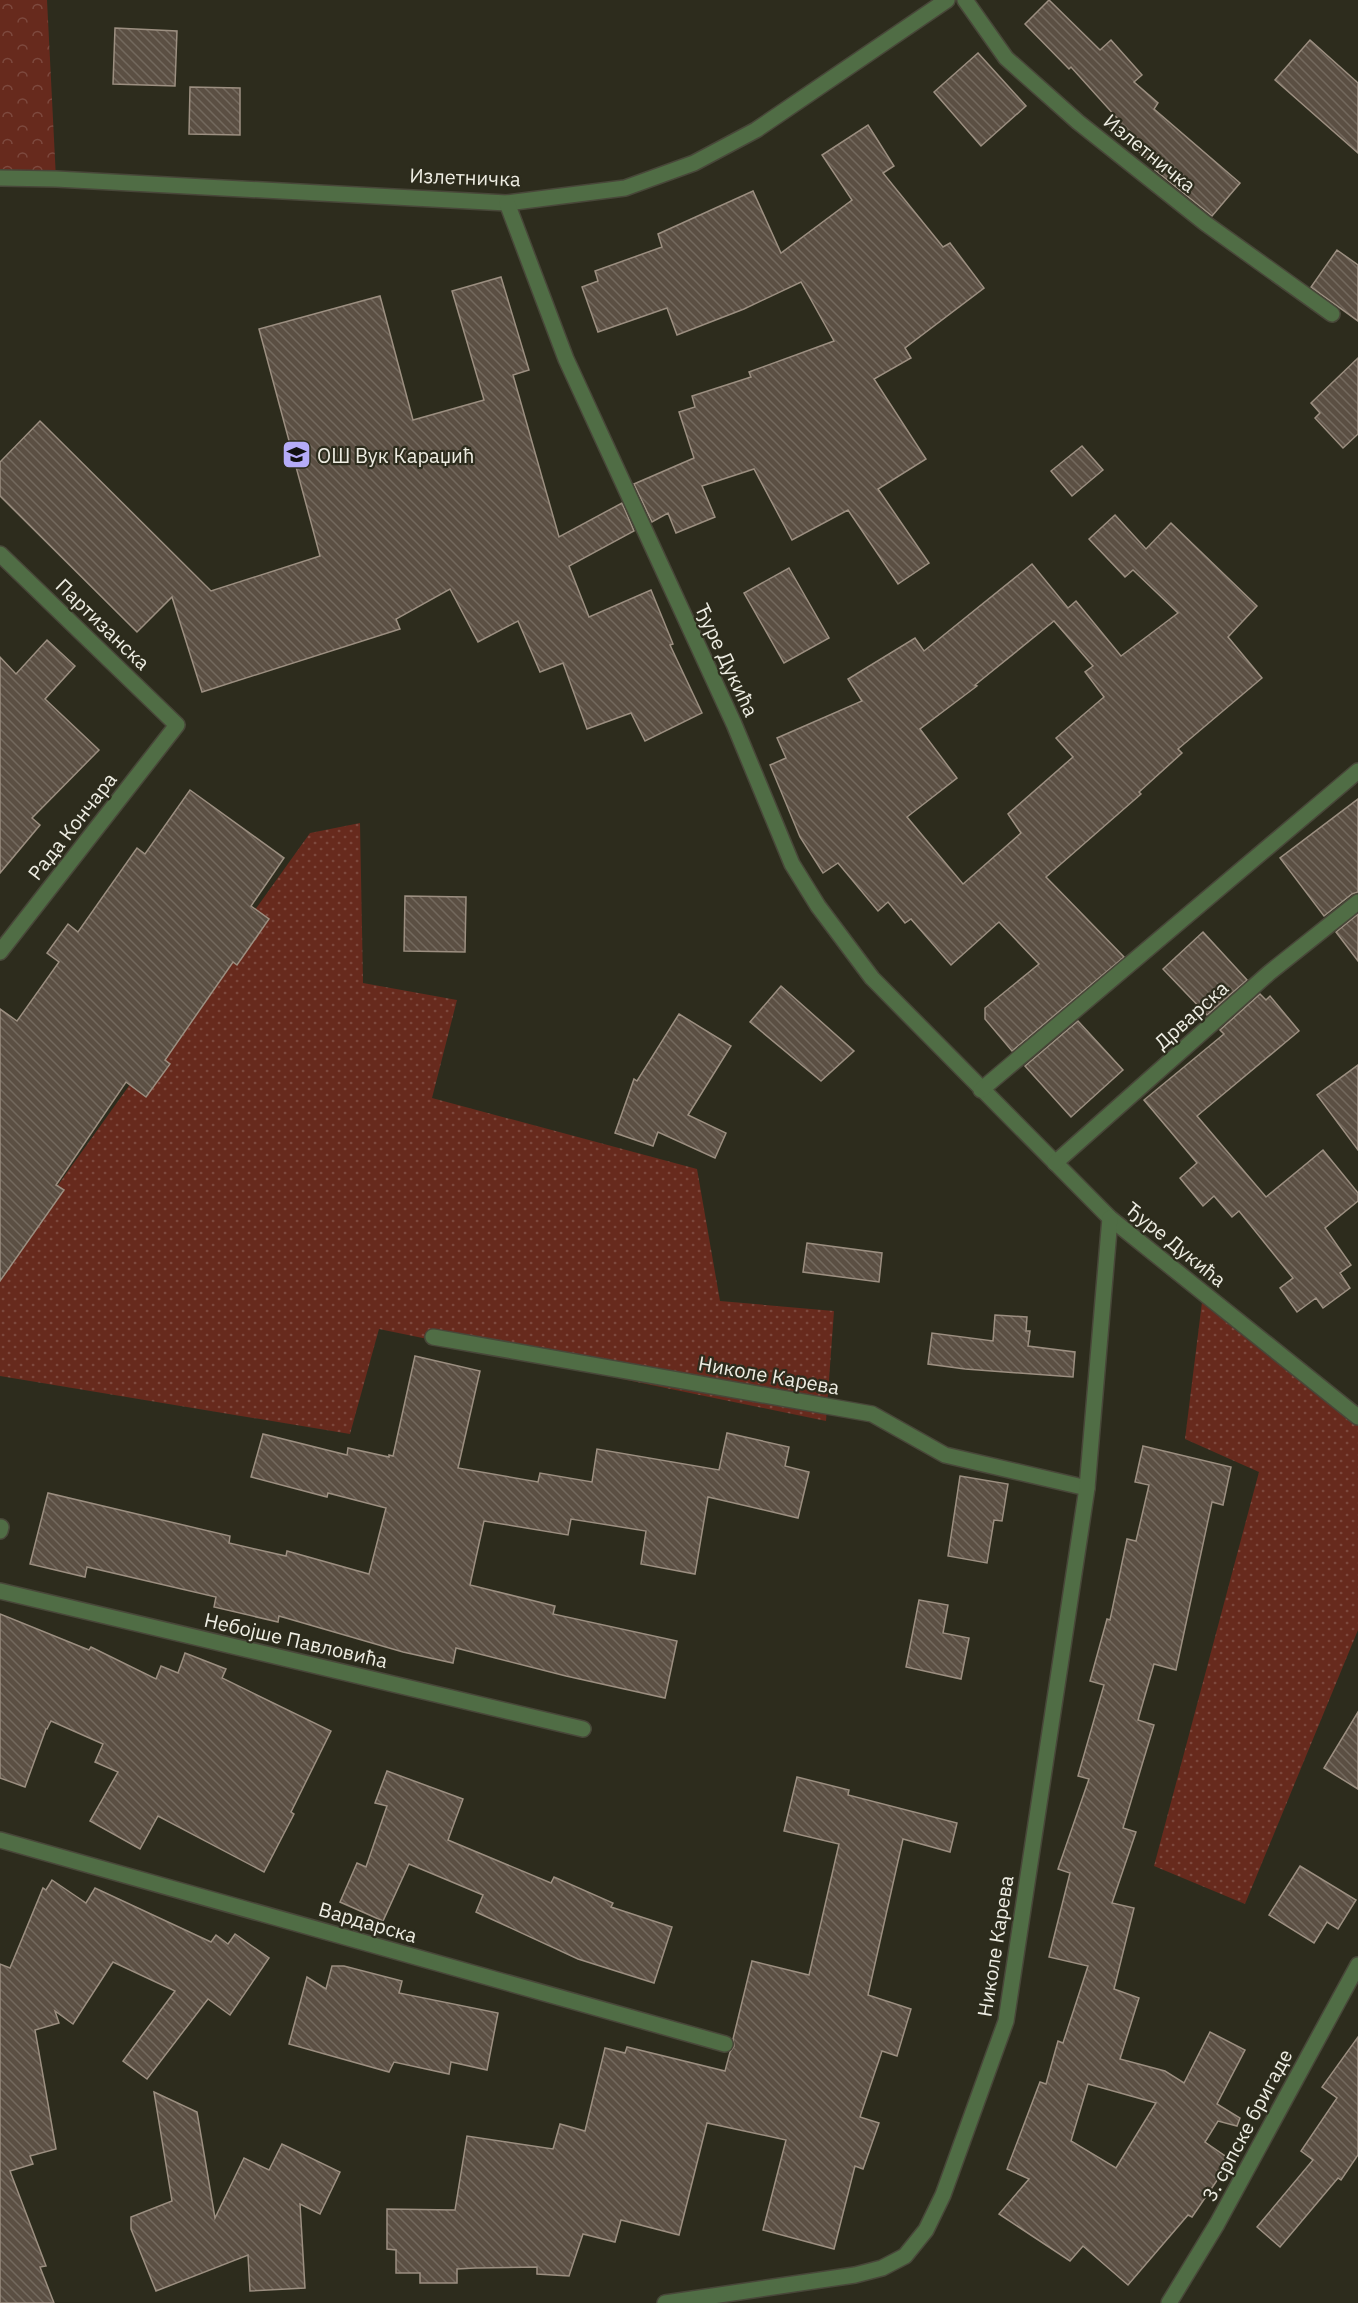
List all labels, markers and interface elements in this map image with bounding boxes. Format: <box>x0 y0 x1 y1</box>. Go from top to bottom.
street label: Излетничка <box>1098 107 1202 199</box>
street label: Излетничка <box>409 162 521 192</box>
school or university icon: ОШ Вук Караџић <box>280 439 312 471</box>
place label: ОШ Вук Караџић <box>317 442 474 469</box>
street label: Партизанска <box>50 572 156 676</box>
street label: Ђуре Дукића <box>689 599 765 721</box>
street label: Рада Кончара <box>21 766 123 885</box>
street label: Дрварска <box>1148 974 1234 1055</box>
street label: Ђуре Дукића <box>1120 1195 1232 1293</box>
street label: Николе Карева <box>696 1349 842 1401</box>
street label: Небојше Павловића <box>202 1606 391 1674</box>
street label: Николе Карева <box>970 1873 1020 2019</box>
street label: Вардарска <box>316 1895 421 1949</box>
street label: 3. српске бригаде <box>1195 2044 1299 2206</box>

